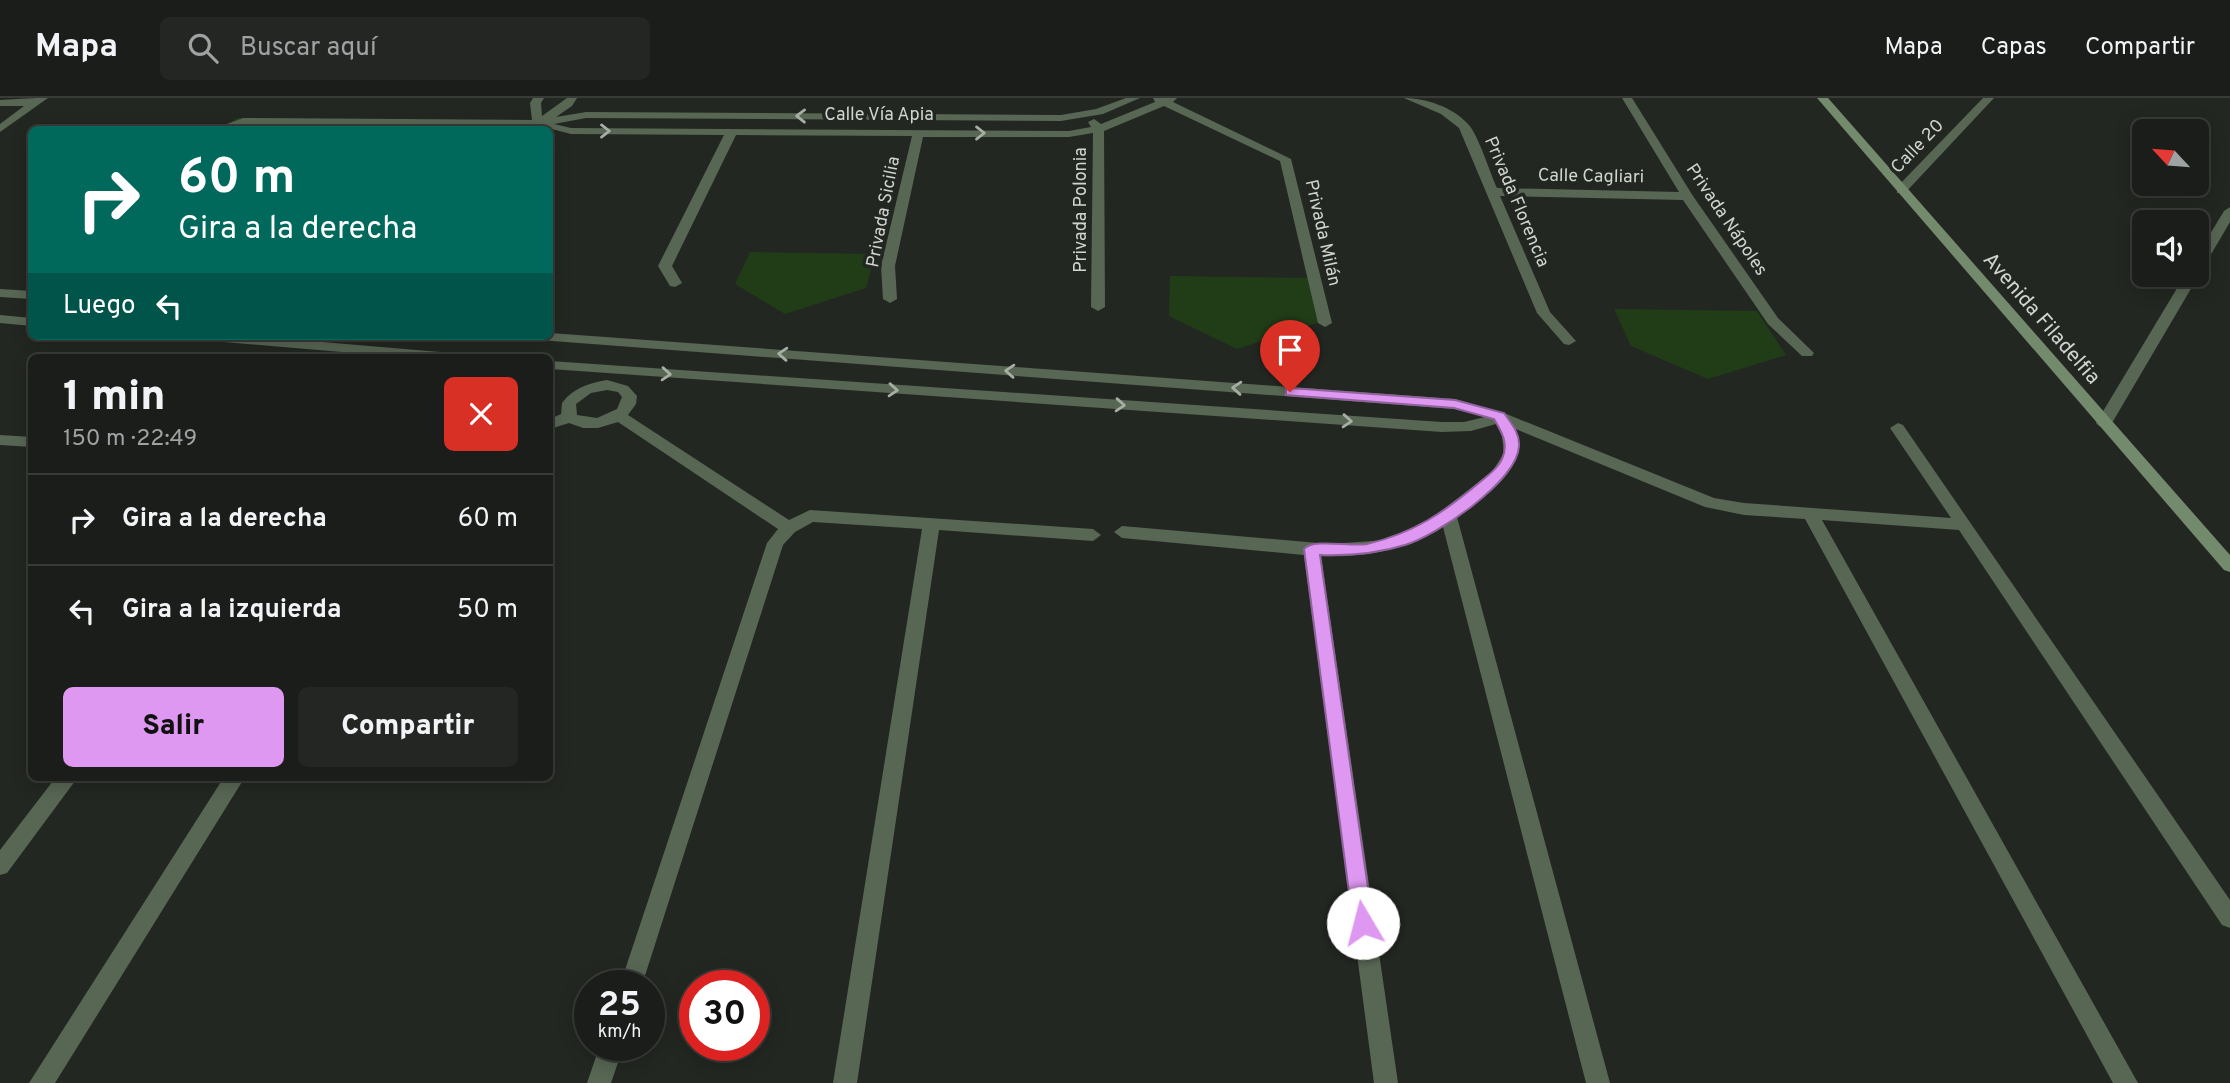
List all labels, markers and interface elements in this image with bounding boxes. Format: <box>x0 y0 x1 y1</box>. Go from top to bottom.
search box <box>160 17 650 80</box>
text: Mapa <box>35 27 118 69</box>
icon: search <box>184 29 222 67</box>
text: Buscar aquí <box>240 32 377 65</box>
text: Mapa <box>1885 33 1943 63</box>
text: Capas <box>1981 33 2047 63</box>
text: Compartir <box>2085 33 2195 63</box>
street label: Calle Vía Apia <box>824 104 934 127</box>
one-way arrow <box>795 108 806 124</box>
street label: Calle 20 <box>1886 115 1950 179</box>
north arrow <box>2132 119 2208 196</box>
map controls <box>2132 119 2209 287</box>
one-way arrow <box>601 123 611 139</box>
one-way arrow <box>975 125 986 141</box>
street label: Privada Florencia <box>1478 133 1554 271</box>
street label: Privada Polonia <box>1070 147 1093 273</box>
text: 60 m <box>178 149 296 211</box>
icon: right <box>63 154 154 245</box>
street label: Privada Sicilia <box>862 154 906 270</box>
street label: Privada Nápoles <box>1680 159 1772 281</box>
street label: Calle Cagliari <box>1538 165 1644 189</box>
street label: Privada Milán <box>1299 178 1345 288</box>
text: Gira a la derecha <box>178 210 417 250</box>
button: sound <box>2132 210 2209 287</box>
street label: Avenida Filadelfia <box>1976 247 2106 391</box>
icon: left <box>150 287 188 325</box>
text: Luego <box>63 290 136 323</box>
pin <box>1260 320 1320 392</box>
icon: arrive <box>1271 331 1309 369</box>
one-way arrow <box>777 347 788 362</box>
one-way arrow <box>1004 364 1015 379</box>
one-way arrow <box>661 366 672 381</box>
text: 1 min <box>63 372 166 425</box>
button: close <box>444 377 518 451</box>
one-way arrow <box>1231 381 1242 396</box>
one-way arrow <box>888 382 899 397</box>
one-way arrow <box>1115 397 1126 412</box>
one-way arrow <box>1342 413 1353 428</box>
text: 150 m · 22:49 <box>63 425 197 454</box>
icon: right <box>63 501 101 539</box>
text: Gira a la derecha <box>122 503 327 536</box>
text: 60 m <box>458 503 518 536</box>
icon: left <box>63 592 101 630</box>
text: Gira a la izquierda <box>122 594 341 627</box>
text: 50 m <box>457 594 518 627</box>
button: Salir <box>63 687 284 767</box>
button: Compartir <box>298 687 518 767</box>
position arrow <box>1326 886 1400 960</box>
speed limit sign: 30 <box>679 970 770 1061</box>
text: 25 <box>598 984 641 1028</box>
text: km/h <box>598 1021 641 1044</box>

